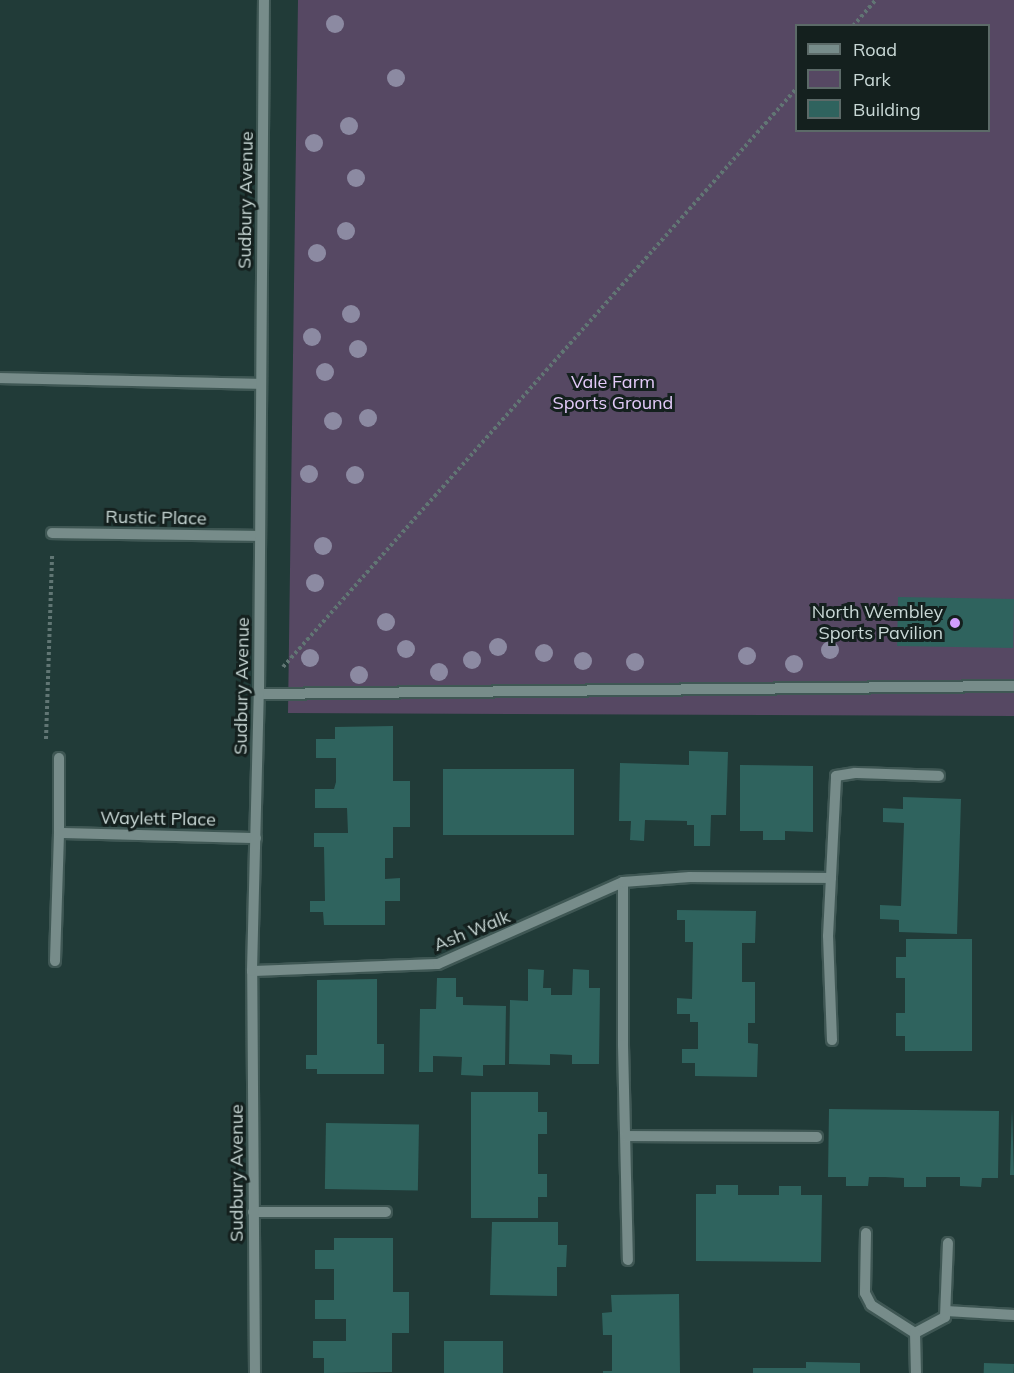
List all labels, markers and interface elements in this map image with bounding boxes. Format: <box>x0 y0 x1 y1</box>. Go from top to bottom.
legend <box>795 24 990 132</box>
text: Road <box>853 38 897 61</box>
text: Park <box>853 68 891 91</box>
text: Building <box>853 98 921 121</box>
street label: Sudbury Avenue <box>234 131 258 269</box>
park label: Vale Farm Sports Ground <box>553 372 673 415</box>
street label: Rustic Place <box>105 506 207 530</box>
place label: North Wembley Sports Pavilion <box>812 602 943 644</box>
marker: North Wembley Sports Pavilion <box>948 616 962 630</box>
street label: Sudbury Avenue <box>230 617 254 755</box>
street label: Waylett Place <box>100 807 216 831</box>
street label: Ash Walk <box>431 906 513 956</box>
street label: Sudbury Avenue <box>226 1104 248 1242</box>

